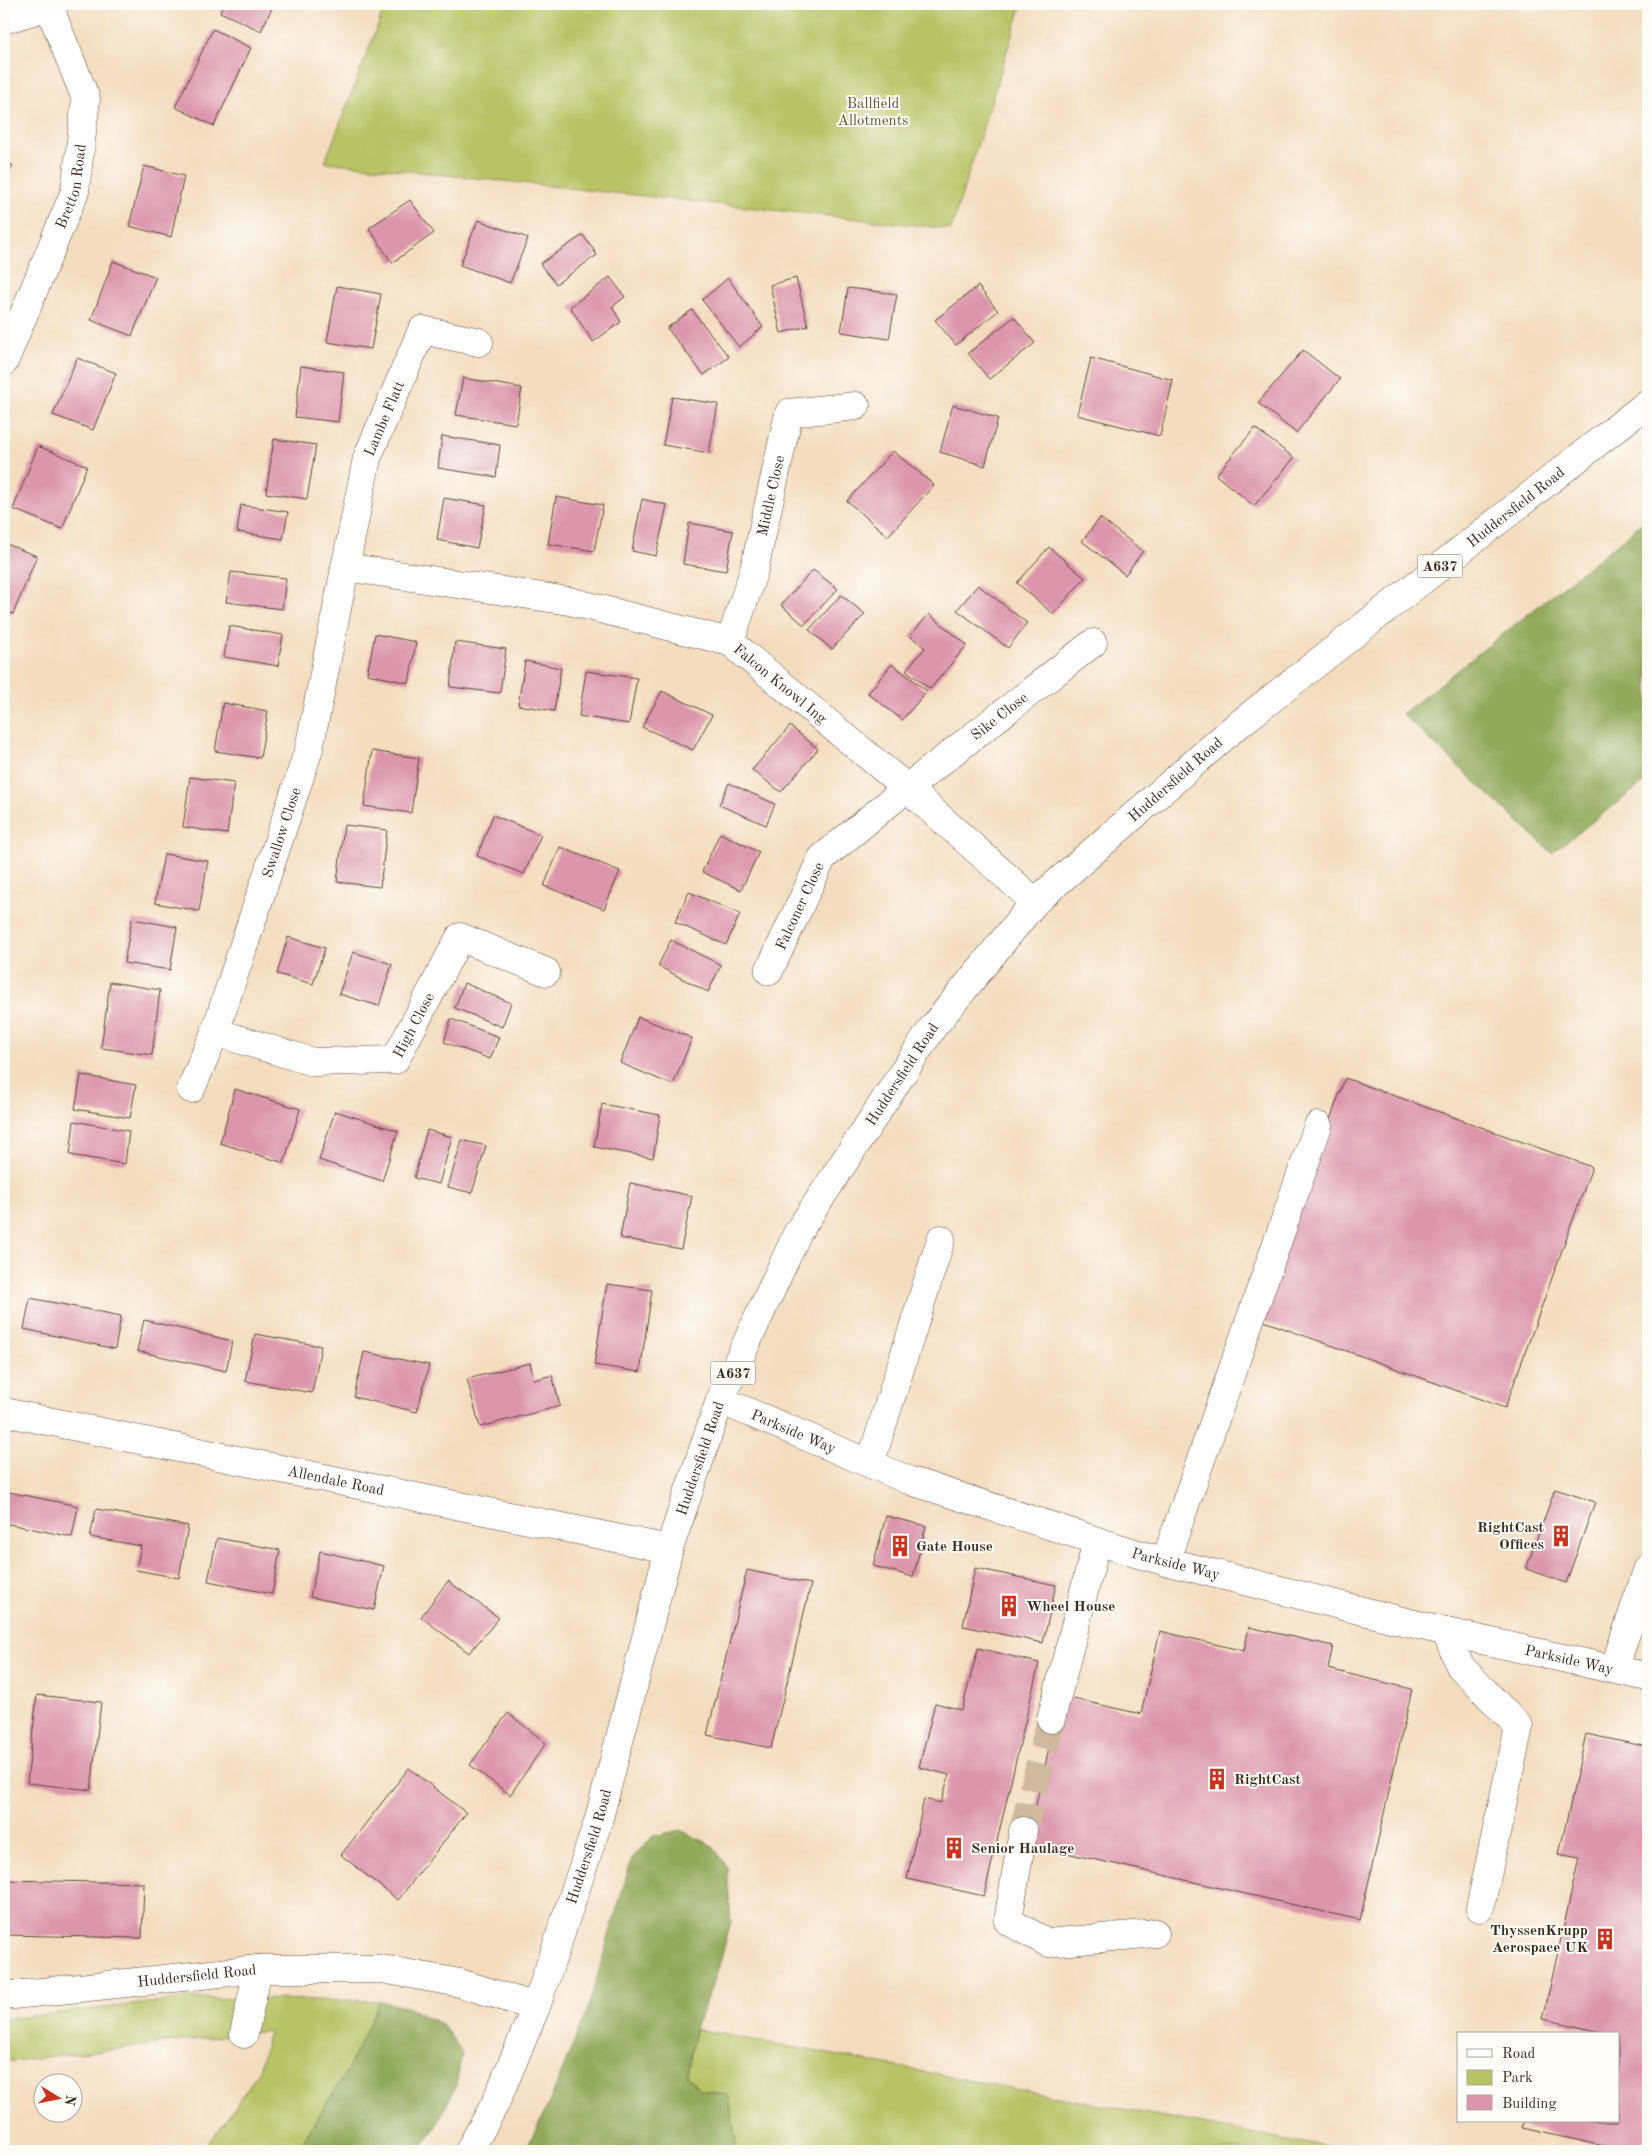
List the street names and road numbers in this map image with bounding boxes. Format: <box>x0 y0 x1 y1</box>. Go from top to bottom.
street label: Bretton Road <box>54 143 90 231</box>
street label: Lambe Flatt <box>363 379 408 459</box>
street label: Middle Close <box>756 454 788 538</box>
street label: Huddersfield Road <box>1465 465 1568 551</box>
road number: A637 <box>1418 554 1462 578</box>
street label: Falcon Knowl Ing <box>730 642 829 727</box>
street label: Sike Close <box>969 691 1031 744</box>
street label: Huddersfield Road <box>1126 735 1226 826</box>
street label: Swallow Close <box>261 786 305 880</box>
street label: Falconer Close <box>774 860 828 953</box>
street label: High Close <box>391 991 438 1061</box>
street label: Huddersfield Road <box>864 1021 942 1129</box>
road number: A637 <box>710 1362 756 1385</box>
street label: Huddersfield Road <box>675 1400 728 1518</box>
street label: Parkside Way <box>748 1408 838 1457</box>
street label: Allendale Road <box>286 1465 386 1499</box>
street label: Parkside Way <box>1129 1546 1221 1584</box>
street label: Parkside Way <box>1523 1644 1615 1678</box>
street label: Huddersfield Road <box>565 1788 615 1906</box>
street label: Huddersfield Road <box>137 1963 257 1991</box>

